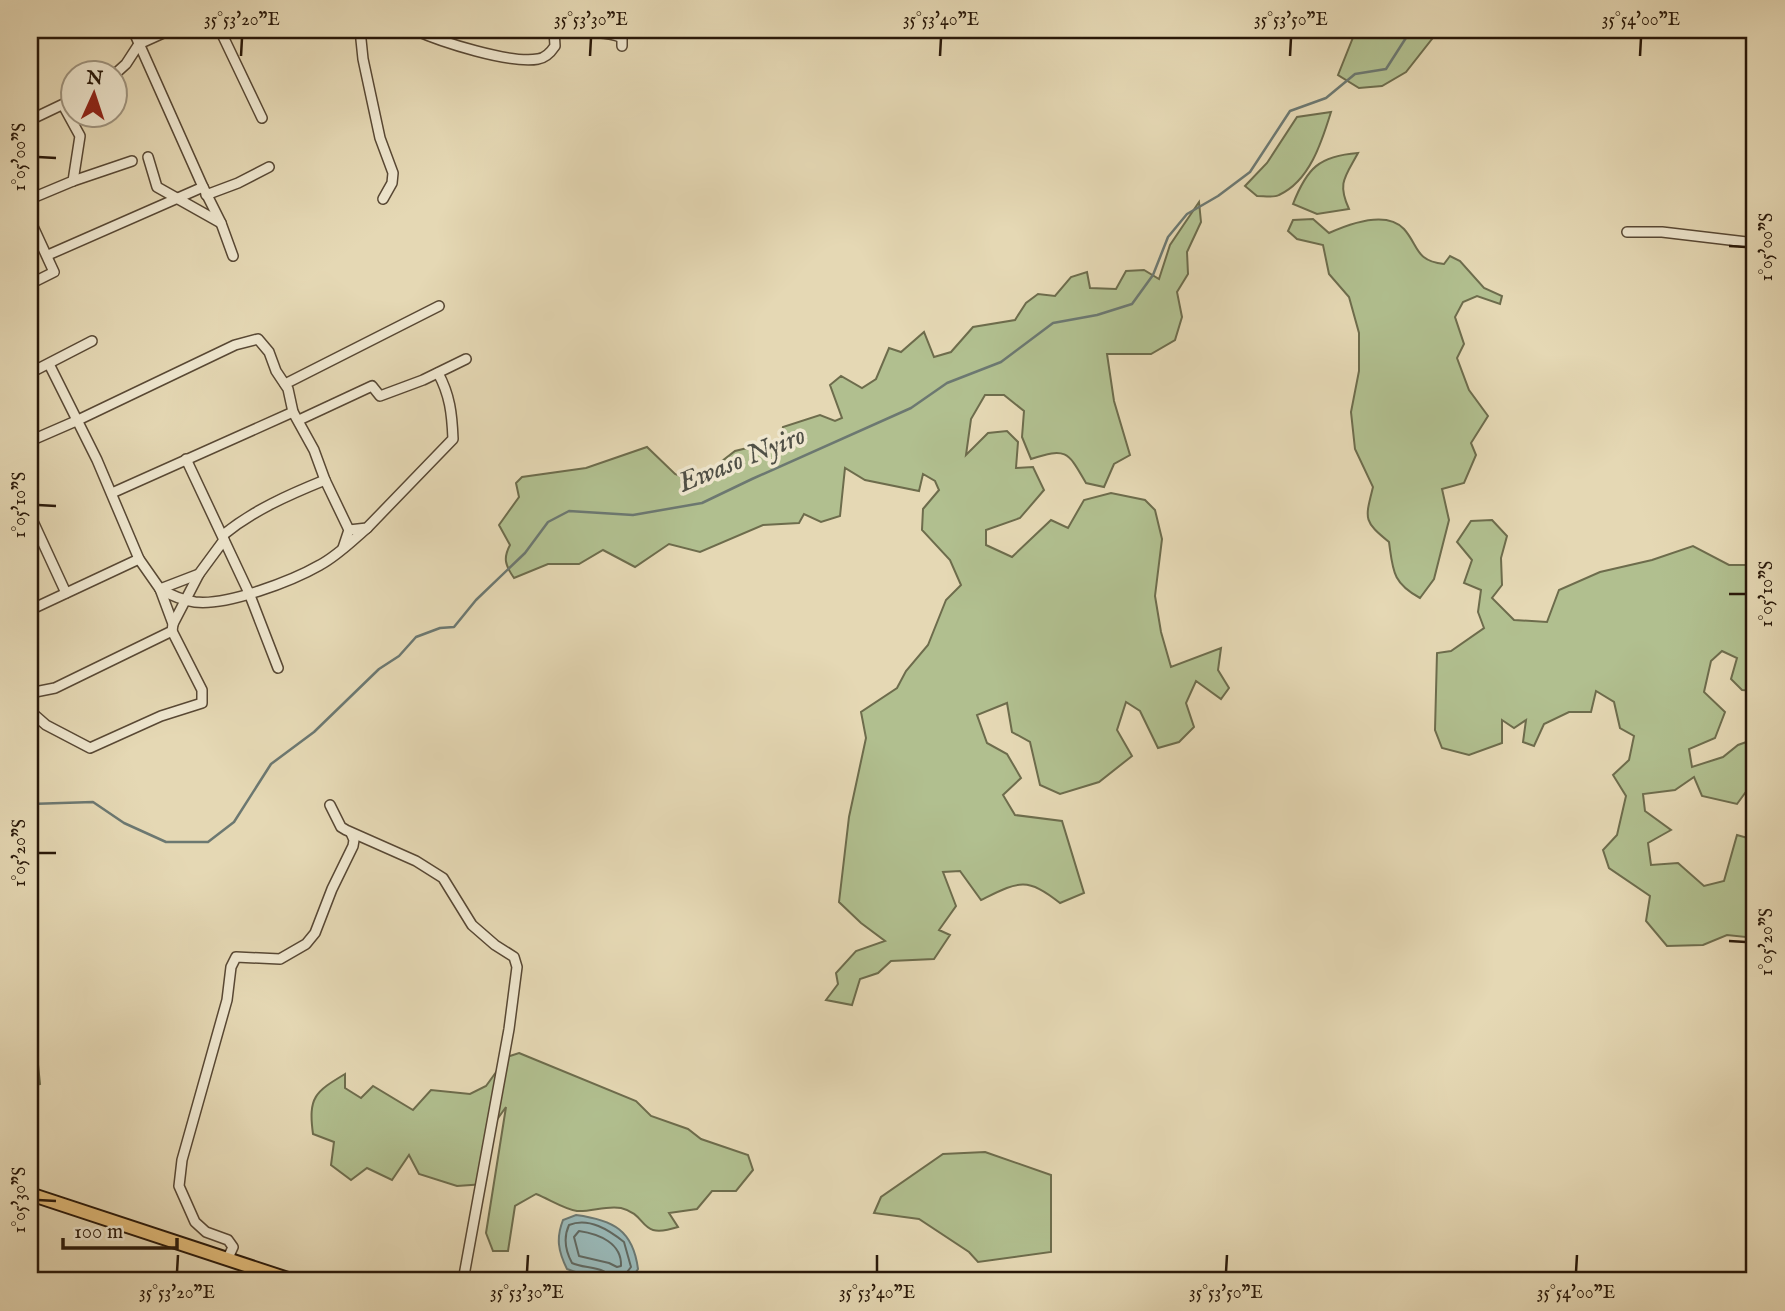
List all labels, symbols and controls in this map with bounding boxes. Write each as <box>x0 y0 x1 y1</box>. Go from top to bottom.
text: 35°53'20"E <box>204 9 280 32</box>
text: 35°53'30"E <box>554 9 628 32</box>
text: 35°53'40"E <box>903 9 979 32</box>
text: 35°53'50"E <box>1254 9 1328 32</box>
text: 35°54'00"E <box>1602 9 1680 32</box>
north arrow <box>60 60 130 130</box>
text: N <box>85 67 104 91</box>
text: 1°05'00"S <box>9 123 32 191</box>
text: 1°05'00"S <box>1756 213 1779 281</box>
water label: Ewaso Nyiro <box>672 419 811 502</box>
text: 1°05'10"S <box>9 472 32 538</box>
text: 1°05'10"S <box>1756 561 1779 627</box>
text: 1°05'20"S <box>9 819 32 887</box>
text: 1°05'20"S <box>1756 908 1779 976</box>
text: 1°05'30"S <box>9 1167 32 1233</box>
scale bar <box>63 1206 177 1250</box>
text: 100 m <box>74 1219 123 1246</box>
text: 35°53'20"E <box>139 1282 215 1305</box>
text: 35°53'30"E <box>490 1282 564 1305</box>
text: 35°53'40"E <box>839 1282 915 1305</box>
text: 35°53'50"E <box>1189 1282 1263 1305</box>
text: 35°54'00"E <box>1537 1282 1615 1305</box>

